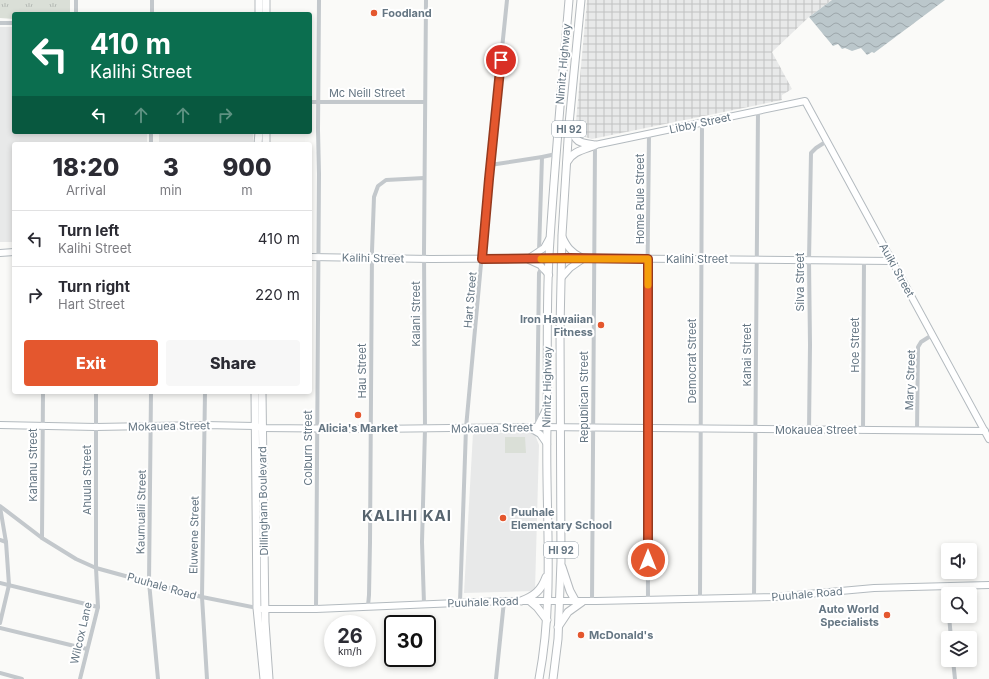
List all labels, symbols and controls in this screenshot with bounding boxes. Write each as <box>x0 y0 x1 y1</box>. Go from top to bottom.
place label: Foodland <box>382 6 432 20</box>
marker: Foodland <box>369 8 379 18</box>
street label: Nimitz Highway <box>552 23 574 105</box>
text: 410 m <box>90 27 171 61</box>
icon: left <box>24 28 76 80</box>
pin <box>484 43 518 77</box>
icon: arrive <box>490 49 512 71</box>
text: Kalihi Street <box>90 61 192 82</box>
street label: Mc Neill Street <box>329 86 405 100</box>
icon: left <box>88 104 110 126</box>
icon: ahead <box>130 104 152 126</box>
icon: ahead <box>172 104 194 126</box>
icon: right <box>214 104 236 126</box>
street label: Libby Street <box>668 110 732 136</box>
road number: HI 92 <box>552 121 586 137</box>
text: 18:20 <box>52 153 119 182</box>
text: 3 <box>163 153 179 182</box>
text: 900 <box>222 153 272 182</box>
street label: Home Rule Street <box>633 153 647 244</box>
text: Arrival <box>66 182 106 198</box>
text: min <box>160 182 182 198</box>
text: m <box>241 182 253 198</box>
text: Turn left <box>58 221 119 240</box>
icon: left <box>24 228 46 250</box>
text: 410 m <box>258 229 300 248</box>
text: Kalihi Street <box>58 240 132 256</box>
street label: Auiki Street <box>876 241 918 300</box>
street label: Kalihi Street <box>342 250 405 266</box>
street label: Kalihi Street <box>666 252 728 266</box>
street label: Silva Street <box>793 252 807 311</box>
street label: Hart Street <box>461 271 479 329</box>
text: Turn right <box>58 277 130 296</box>
street label: Kalani Street <box>409 281 423 347</box>
icon: right <box>24 284 46 306</box>
text: 220 m <box>255 285 300 304</box>
text: Hart Street <box>58 296 125 312</box>
place label: Iron Hawaiian Fitness <box>520 312 593 339</box>
street label: Hoe Street <box>848 317 862 373</box>
street label: Democrat Street <box>685 318 699 403</box>
marker: Iron Hawaiian Fitness <box>596 320 606 330</box>
street label: Kahai Street <box>740 323 754 387</box>
button: Exit <box>24 340 158 386</box>
button: Share <box>166 340 300 386</box>
street label: Hau Street <box>355 343 369 399</box>
street label: Nimitz Highway <box>539 346 555 428</box>
street label: Mary Street <box>902 349 918 411</box>
street label: Republican Street <box>577 351 591 443</box>
street label: Colburn Street <box>301 410 315 486</box>
marker: Alicia's Market <box>353 410 363 420</box>
street label: Mokauea Street <box>128 418 211 434</box>
street label: Mokauea Street <box>451 420 534 436</box>
place label: Alicia's Market <box>318 421 398 435</box>
street label: Mokauea Street <box>775 423 857 437</box>
street label: Kahanu Street <box>26 428 40 502</box>
street label: Ahuula Street <box>80 445 94 515</box>
street label: Dillingham Boulevard <box>255 446 271 556</box>
street label: Kaumualii Street <box>133 469 149 554</box>
street label: Eluwene Street <box>186 495 202 574</box>
place label: Puuhale Elementary School <box>511 505 612 532</box>
district label: KALIHI KAI <box>362 506 452 525</box>
marker: Puuhale Elementary School <box>498 513 508 523</box>
position arrow <box>627 539 669 581</box>
road number: HI 92 <box>544 542 578 558</box>
map controls <box>941 543 977 667</box>
button: sound <box>941 543 977 579</box>
street label: Puuhale Road <box>126 569 198 603</box>
street label: Puuhale Road <box>771 584 843 604</box>
button: search <box>941 587 977 623</box>
street label: Puuhale Road <box>447 594 519 610</box>
street label: Wilcox Lane <box>67 601 95 665</box>
place label: Auto World Specialists <box>818 602 879 629</box>
marker: Auto World Specialists <box>882 610 892 620</box>
speed limit sign: 30 <box>384 615 436 667</box>
text: 26 <box>337 624 363 648</box>
place label: McDonald's <box>589 628 653 642</box>
marker: McDonald's <box>576 630 586 640</box>
button: layers <box>941 631 977 667</box>
text: km/h <box>338 645 362 657</box>

